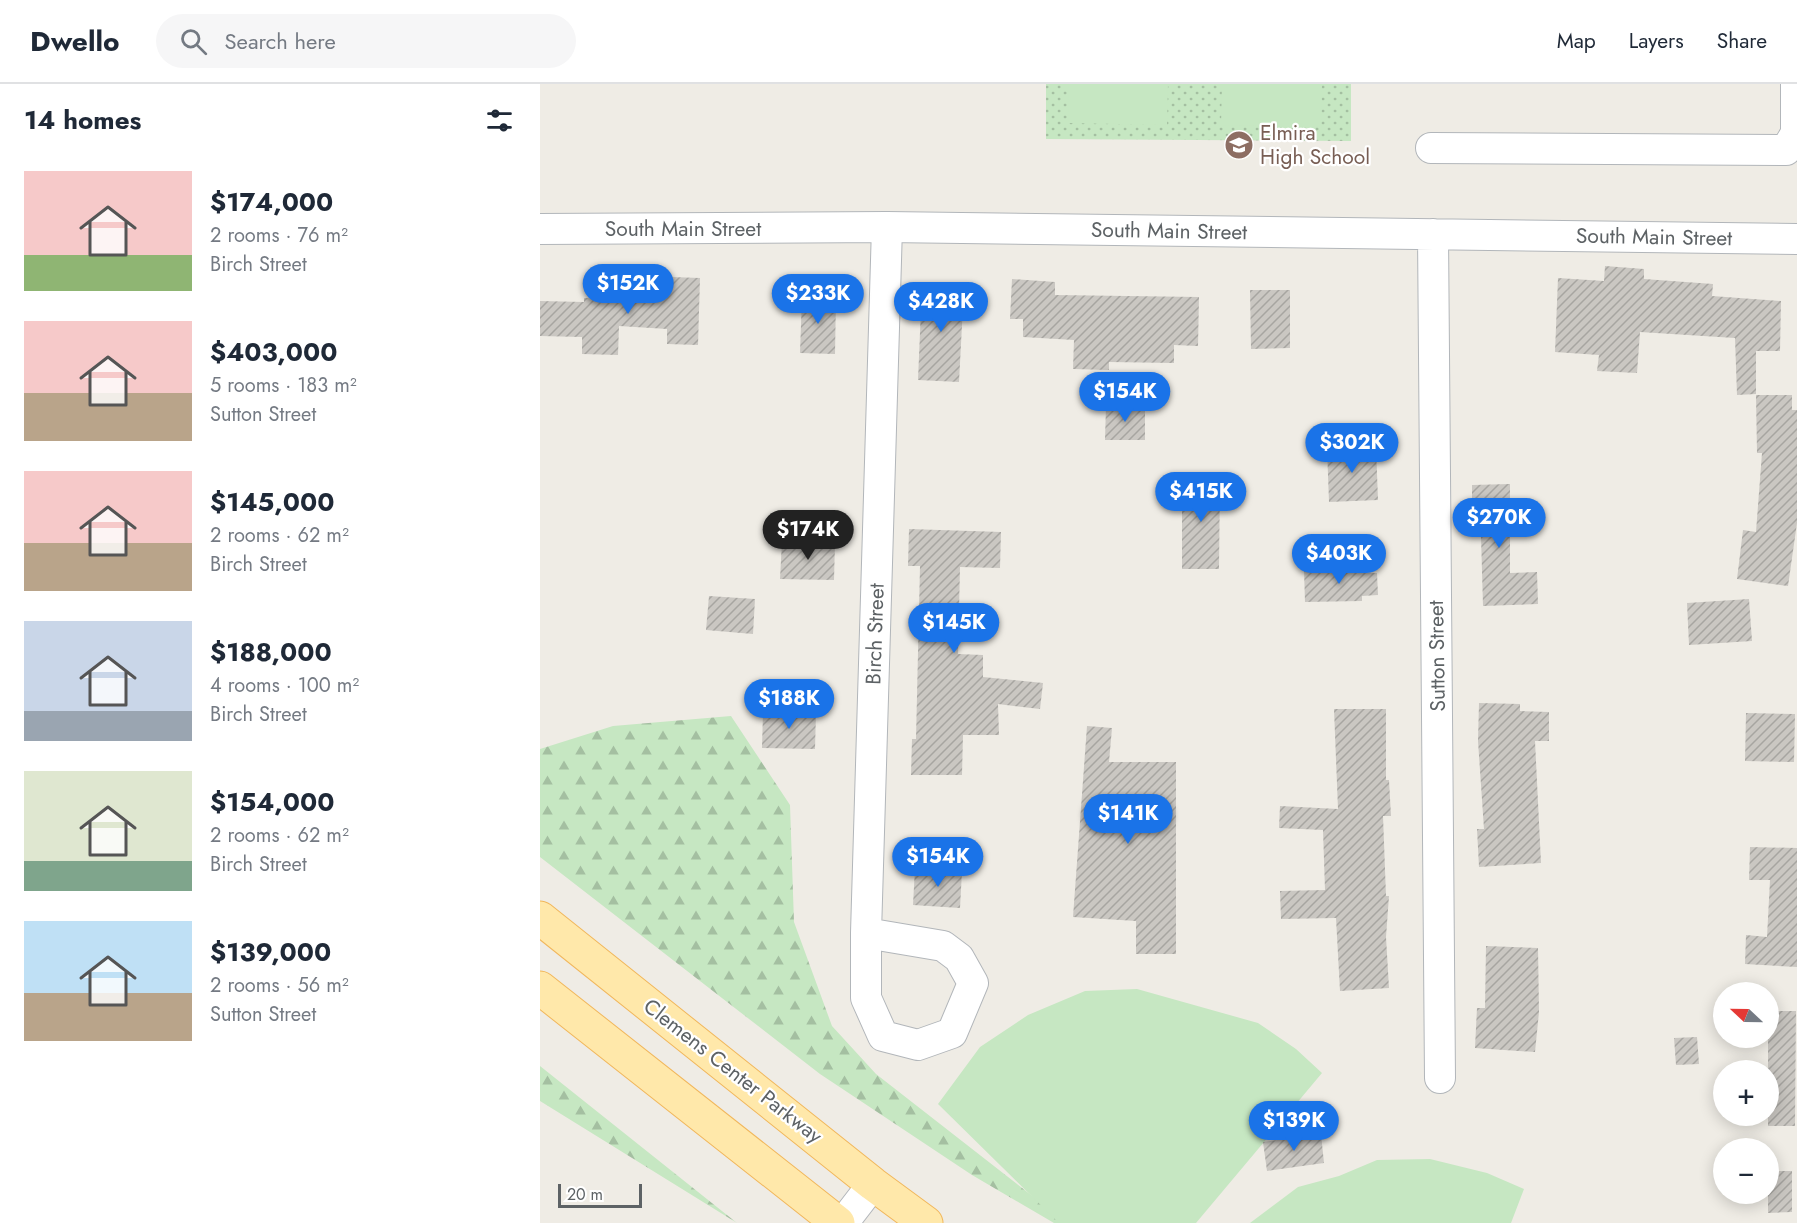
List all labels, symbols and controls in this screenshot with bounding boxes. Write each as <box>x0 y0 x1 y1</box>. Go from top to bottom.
search box <box>156 14 576 68</box>
text: Dwello <box>30 21 120 62</box>
icon: search <box>177 25 210 58</box>
text: Search here <box>225 25 336 57</box>
text: Map <box>1557 26 1596 56</box>
text: Layers <box>1629 26 1684 56</box>
text: Share <box>1717 26 1767 56</box>
text: 14 homes <box>24 101 141 139</box>
icon: filters <box>483 104 516 137</box>
place label: Elmira High School <box>1260 118 1370 172</box>
school or university icon: Elmira High School <box>1223 129 1255 161</box>
text: $174,000 <box>210 183 333 221</box>
icon: home <box>72 195 144 267</box>
street label: South Main Street <box>605 214 761 244</box>
street label: South Main Street <box>1091 215 1247 247</box>
text: 2 rooms · 76 m² <box>210 221 348 250</box>
street label: South Main Street <box>1576 221 1732 253</box>
text: Birch Street <box>210 250 307 279</box>
pin: $152K <box>586 264 670 315</box>
text: $152K <box>597 269 659 298</box>
pin: $233K <box>776 274 860 325</box>
text: $233K <box>786 279 850 308</box>
pin: $428K <box>899 282 983 333</box>
text: $428K <box>908 287 974 316</box>
text: $403,000 <box>210 333 337 371</box>
icon: home <box>72 345 144 417</box>
text: 5 rooms · 183 m² <box>210 371 357 400</box>
pin: $154K <box>1083 372 1167 423</box>
text: $154K <box>1093 377 1157 406</box>
text: Sutton Street <box>210 400 316 429</box>
pin: $302K <box>1310 423 1394 474</box>
text: $302K <box>1319 428 1385 457</box>
pin: $415K <box>1159 472 1243 523</box>
text: $415K <box>1169 477 1233 506</box>
text: $145,000 <box>210 483 334 521</box>
icon: home <box>72 495 144 567</box>
pin: $270K <box>1457 498 1541 549</box>
text: $270K <box>1467 503 1531 532</box>
pin: $174K <box>766 510 850 561</box>
text: $174K <box>777 515 839 544</box>
text: 2 rooms · 62 m² <box>210 521 349 550</box>
pin: $403K <box>1297 534 1381 585</box>
text: $403K <box>1306 539 1372 568</box>
text: Birch Street <box>210 550 307 579</box>
street label: Birch Street <box>858 583 892 685</box>
street label: Sutton Street <box>1421 600 1453 712</box>
pin: $145K <box>912 603 996 654</box>
text: $145K <box>922 608 986 637</box>
text: $188,000 <box>210 633 332 671</box>
icon: home <box>72 645 144 717</box>
text: 4 rooms · 100 m² <box>210 671 359 700</box>
pin: $188K <box>747 679 831 730</box>
text: $188K <box>758 684 820 713</box>
text: Birch Street <box>210 700 307 729</box>
text: $154,000 <box>210 783 334 821</box>
pin: $141K <box>1086 794 1170 845</box>
icon: home <box>72 795 144 867</box>
text: $141K <box>1098 799 1158 828</box>
text: 2 rooms · 62 m² <box>210 821 349 850</box>
pin: $154K <box>896 837 980 888</box>
text: $154K <box>906 842 970 871</box>
text: Birch Street <box>210 850 307 879</box>
text: $139,000 <box>210 933 331 971</box>
icon: home <box>72 945 144 1017</box>
text: 2 rooms · 56 m² <box>210 971 349 1000</box>
north arrow <box>1713 982 1779 1048</box>
map controls <box>1713 982 1779 1204</box>
street label: Clemens Center Parkway <box>637 992 829 1151</box>
text: Sutton Street <box>210 1000 316 1029</box>
button: + <box>1713 1060 1779 1126</box>
pin: $139K <box>1252 1101 1336 1152</box>
text: $139K <box>1263 1106 1325 1135</box>
button: − <box>1713 1138 1779 1204</box>
scale bar <box>558 1181 642 1208</box>
text: 20 m <box>567 1183 603 1206</box>

